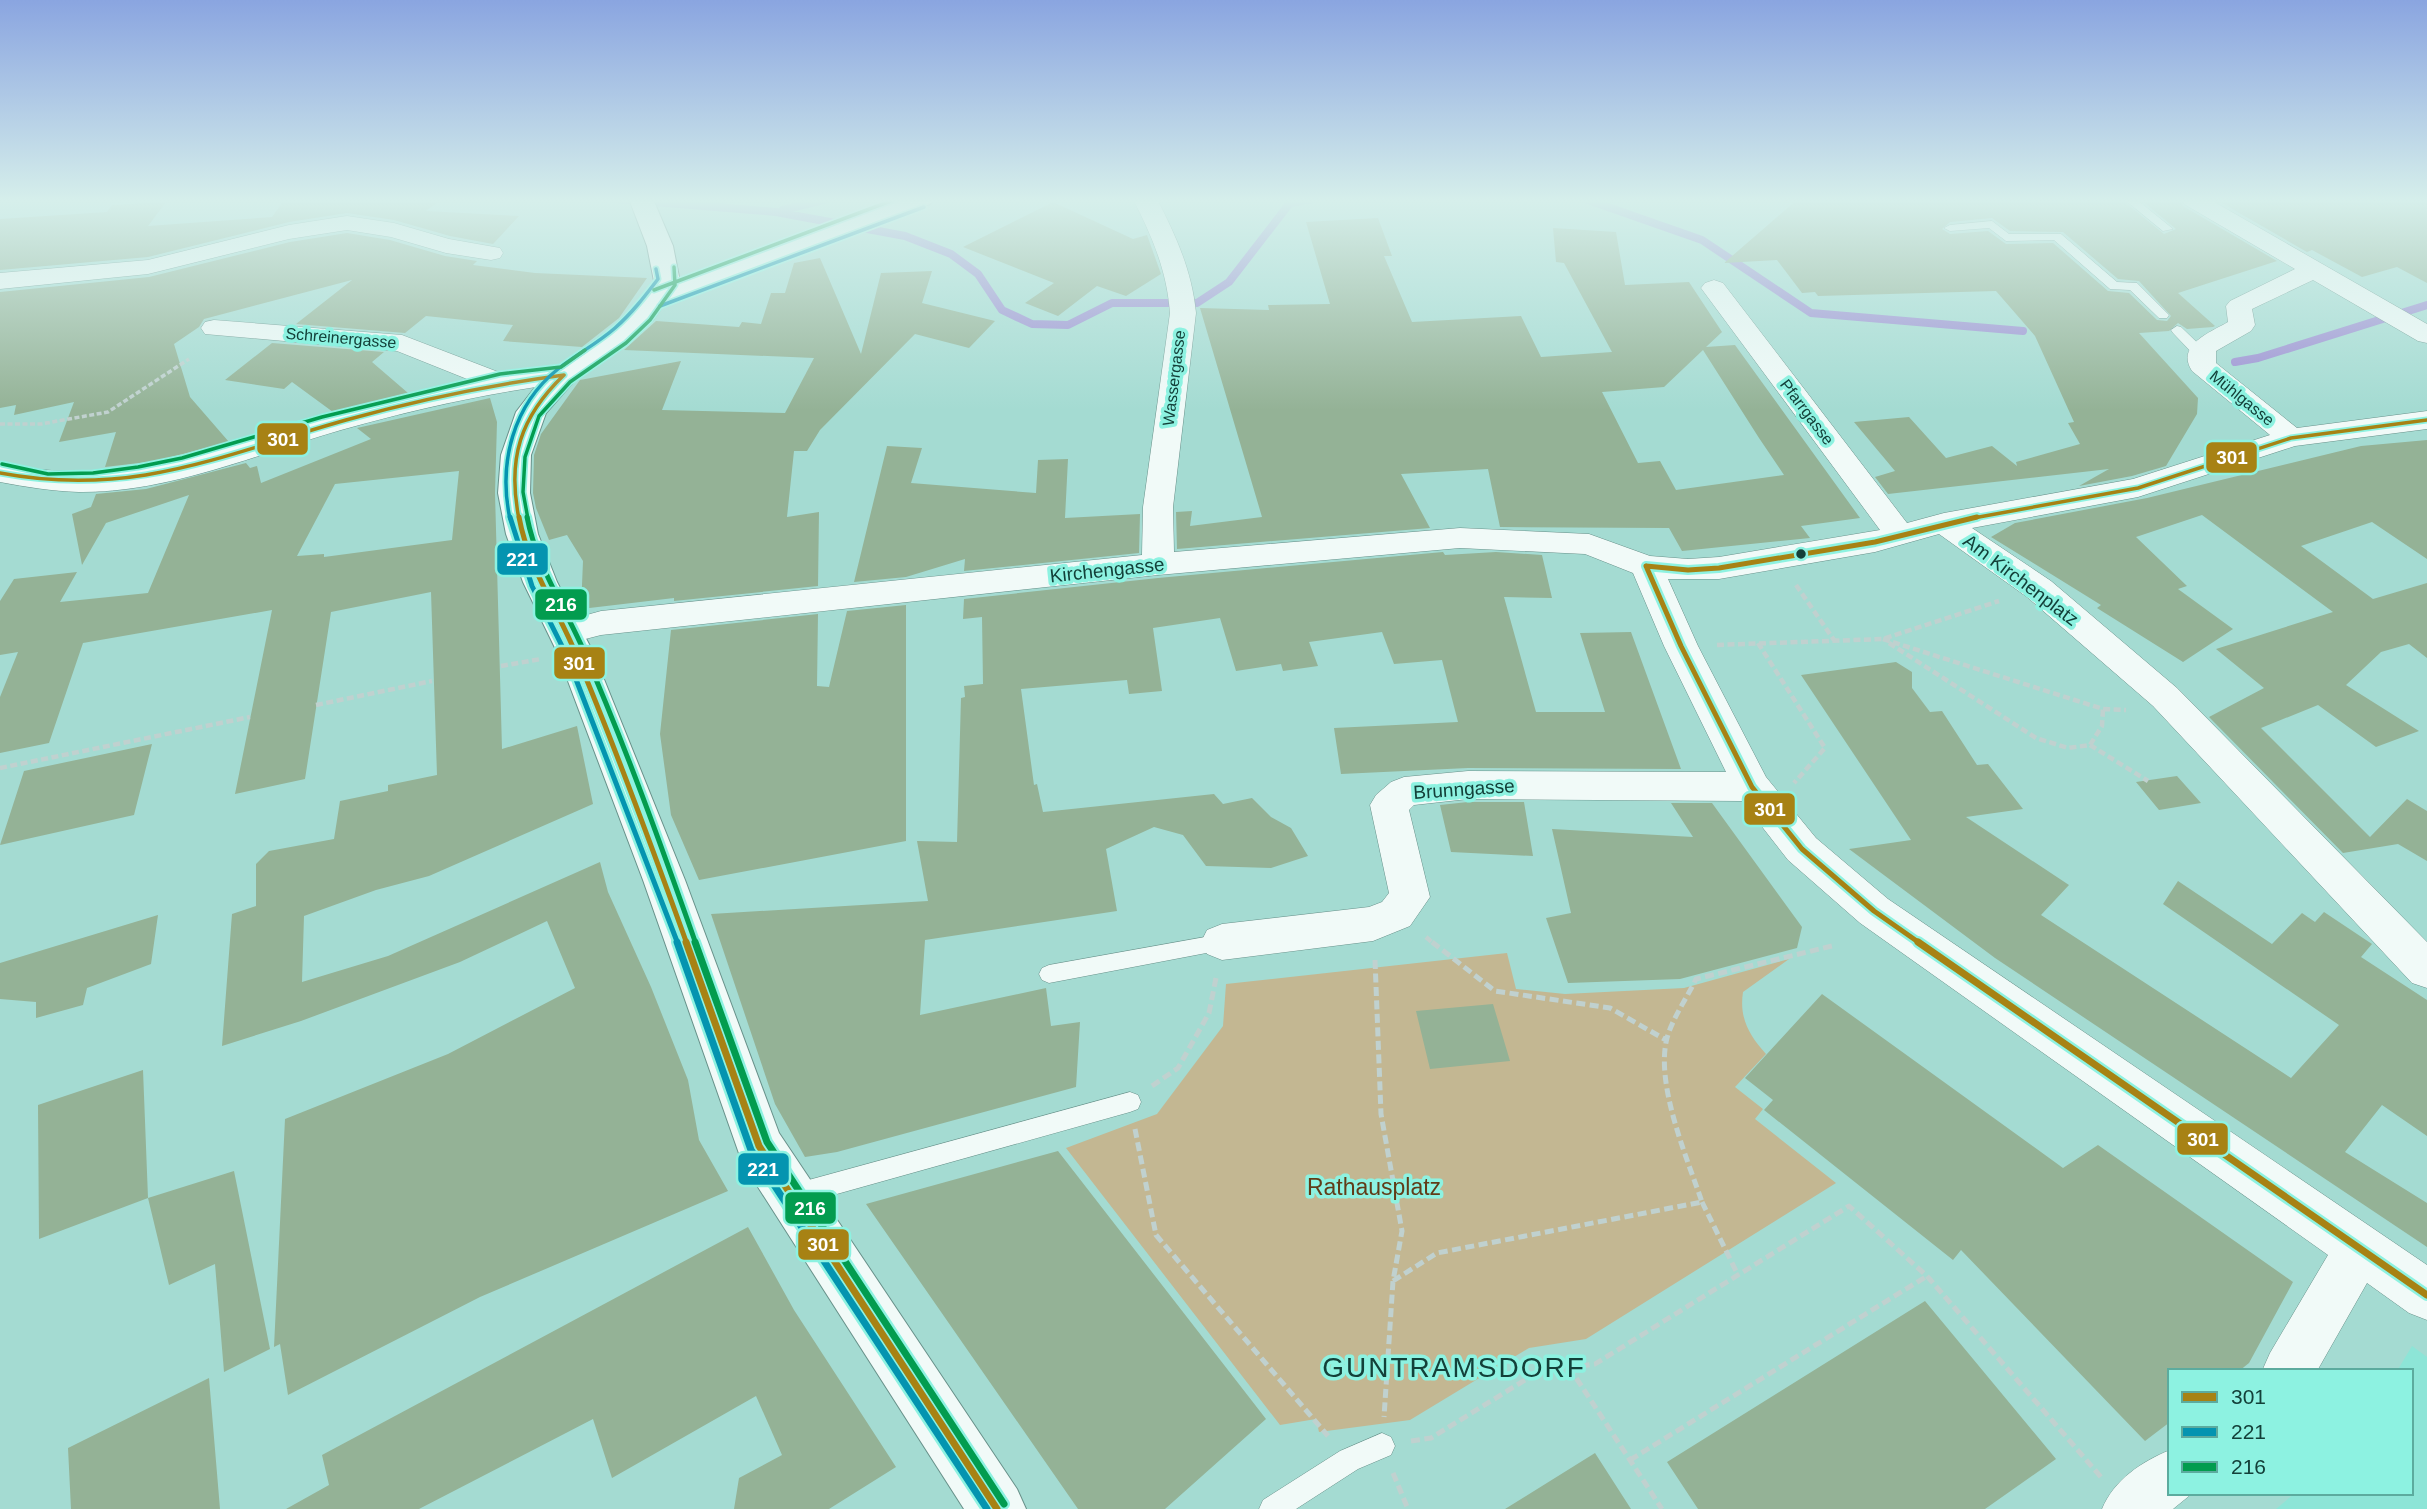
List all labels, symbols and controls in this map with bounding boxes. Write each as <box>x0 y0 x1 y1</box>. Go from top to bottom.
street label: Schreinergasse <box>285 325 397 351</box>
street label: Wassergasse <box>1160 329 1188 427</box>
street label: Mühlgasse <box>2207 367 2277 429</box>
street label: Pfarrgasse <box>1777 376 1837 448</box>
line badge: 301 <box>256 422 309 456</box>
text: 301 <box>267 429 299 450</box>
line badge: 301 <box>2205 441 2258 474</box>
text: 301 <box>2216 447 2248 468</box>
street label: Am Kirchenplatz <box>1959 530 2083 630</box>
line badge: 221 <box>496 542 549 576</box>
unlabelled marker <box>1794 547 1808 561</box>
text: 221 <box>506 549 538 570</box>
street label: Kirchengasse <box>1049 554 1165 586</box>
line badge: 216 <box>534 588 588 621</box>
text: 216 <box>545 594 577 615</box>
line badge: 301 <box>553 646 606 680</box>
text: 301 <box>563 653 595 674</box>
street label: Brunngasse <box>1413 775 1515 803</box>
line badge: 301 <box>1743 792 1796 826</box>
text: 301 <box>1754 799 1786 820</box>
line badge: 301 <box>2176 1122 2229 1156</box>
text: 301 <box>2187 1129 2219 1150</box>
line badge: 221 <box>737 1152 790 1186</box>
text: 221 <box>747 1159 779 1180</box>
park label: Rathausplatz <box>1307 1174 1441 1200</box>
line badge: 216 <box>784 1191 837 1225</box>
text: 216 <box>794 1198 826 1219</box>
line badge: 301 <box>797 1228 850 1261</box>
text: 301 <box>807 1234 839 1255</box>
district label: GUNTRAMSDORF <box>1322 1352 1586 1383</box>
legend <box>2168 1369 2413 1495</box>
text: 301 <box>2231 1385 2266 1408</box>
text: 221 <box>2231 1420 2266 1443</box>
text: 216 <box>2231 1455 2266 1478</box>

